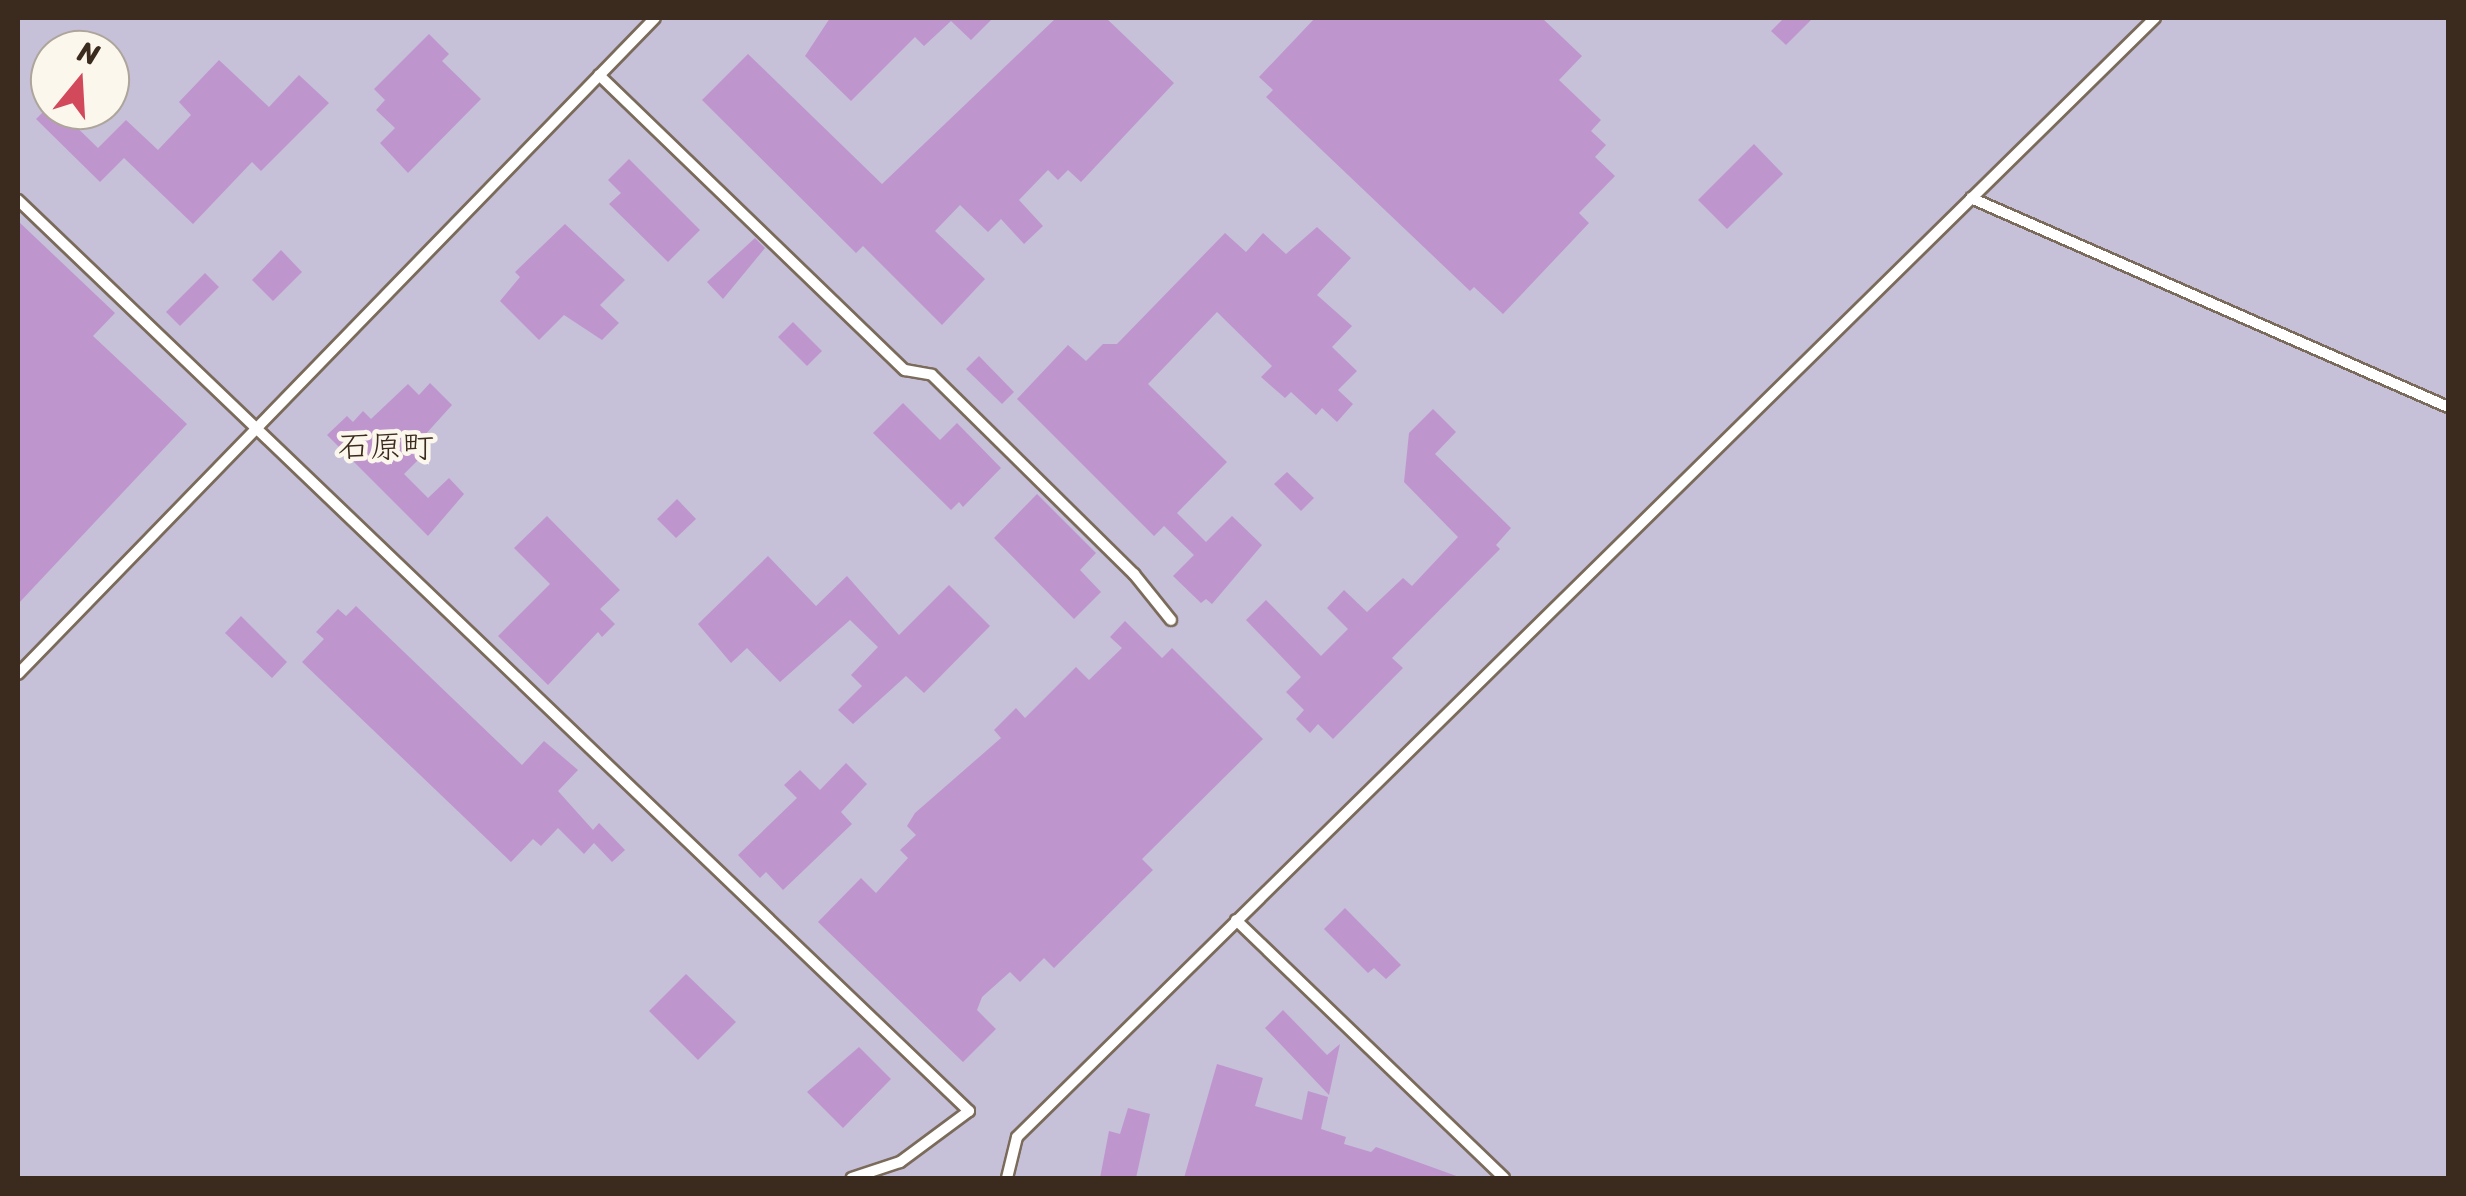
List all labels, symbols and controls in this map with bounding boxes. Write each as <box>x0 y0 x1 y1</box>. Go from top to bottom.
text: N <box>72 27 106 79</box>
north arrow <box>30 30 130 130</box>
district label: 石原町 <box>338 428 434 466</box>

